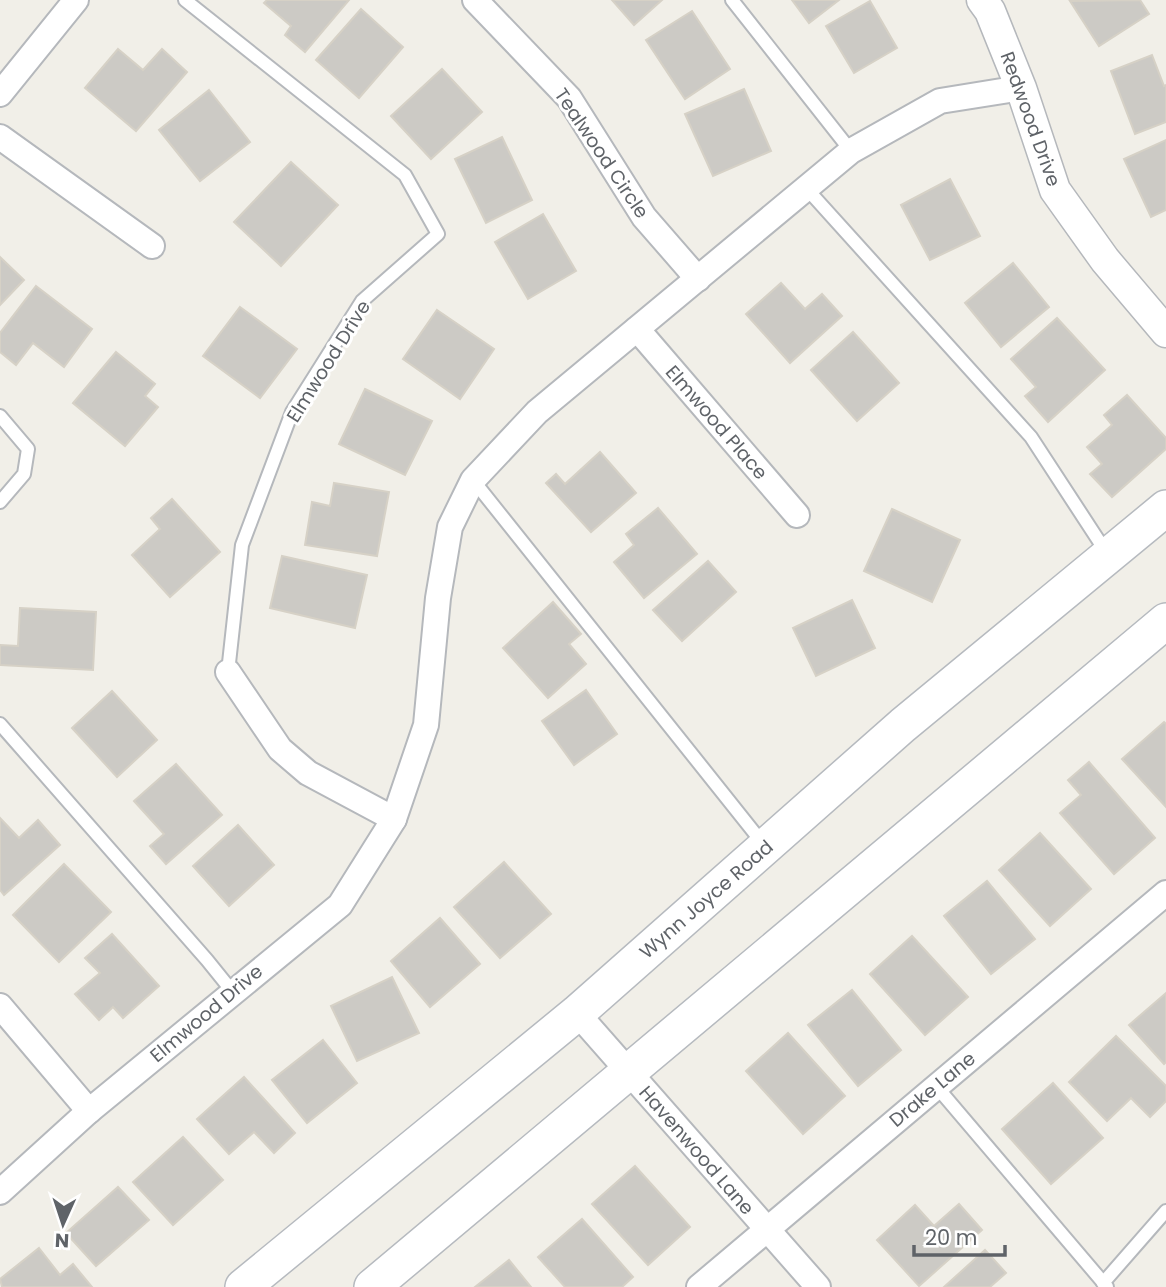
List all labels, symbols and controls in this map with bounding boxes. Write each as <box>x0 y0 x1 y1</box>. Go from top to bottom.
street label: Redwood Drive <box>994 48 1067 190</box>
street label: Tealwood Circle <box>548 83 655 224</box>
street label: Elmwood Drive <box>280 295 377 428</box>
street label: Elmwood Place <box>659 359 774 485</box>
street label: Wynn Joyce Road <box>634 834 779 965</box>
street label: Elmwood Drive <box>144 958 268 1069</box>
street label: Drake Lane <box>883 1045 981 1133</box>
street label: Havenwood Lane <box>633 1080 760 1221</box>
north arrow <box>28 1189 98 1259</box>
scale bar <box>914 1214 1005 1258</box>
text: 20 m <box>925 1223 978 1252</box>
text: N <box>54 1227 70 1254</box>

